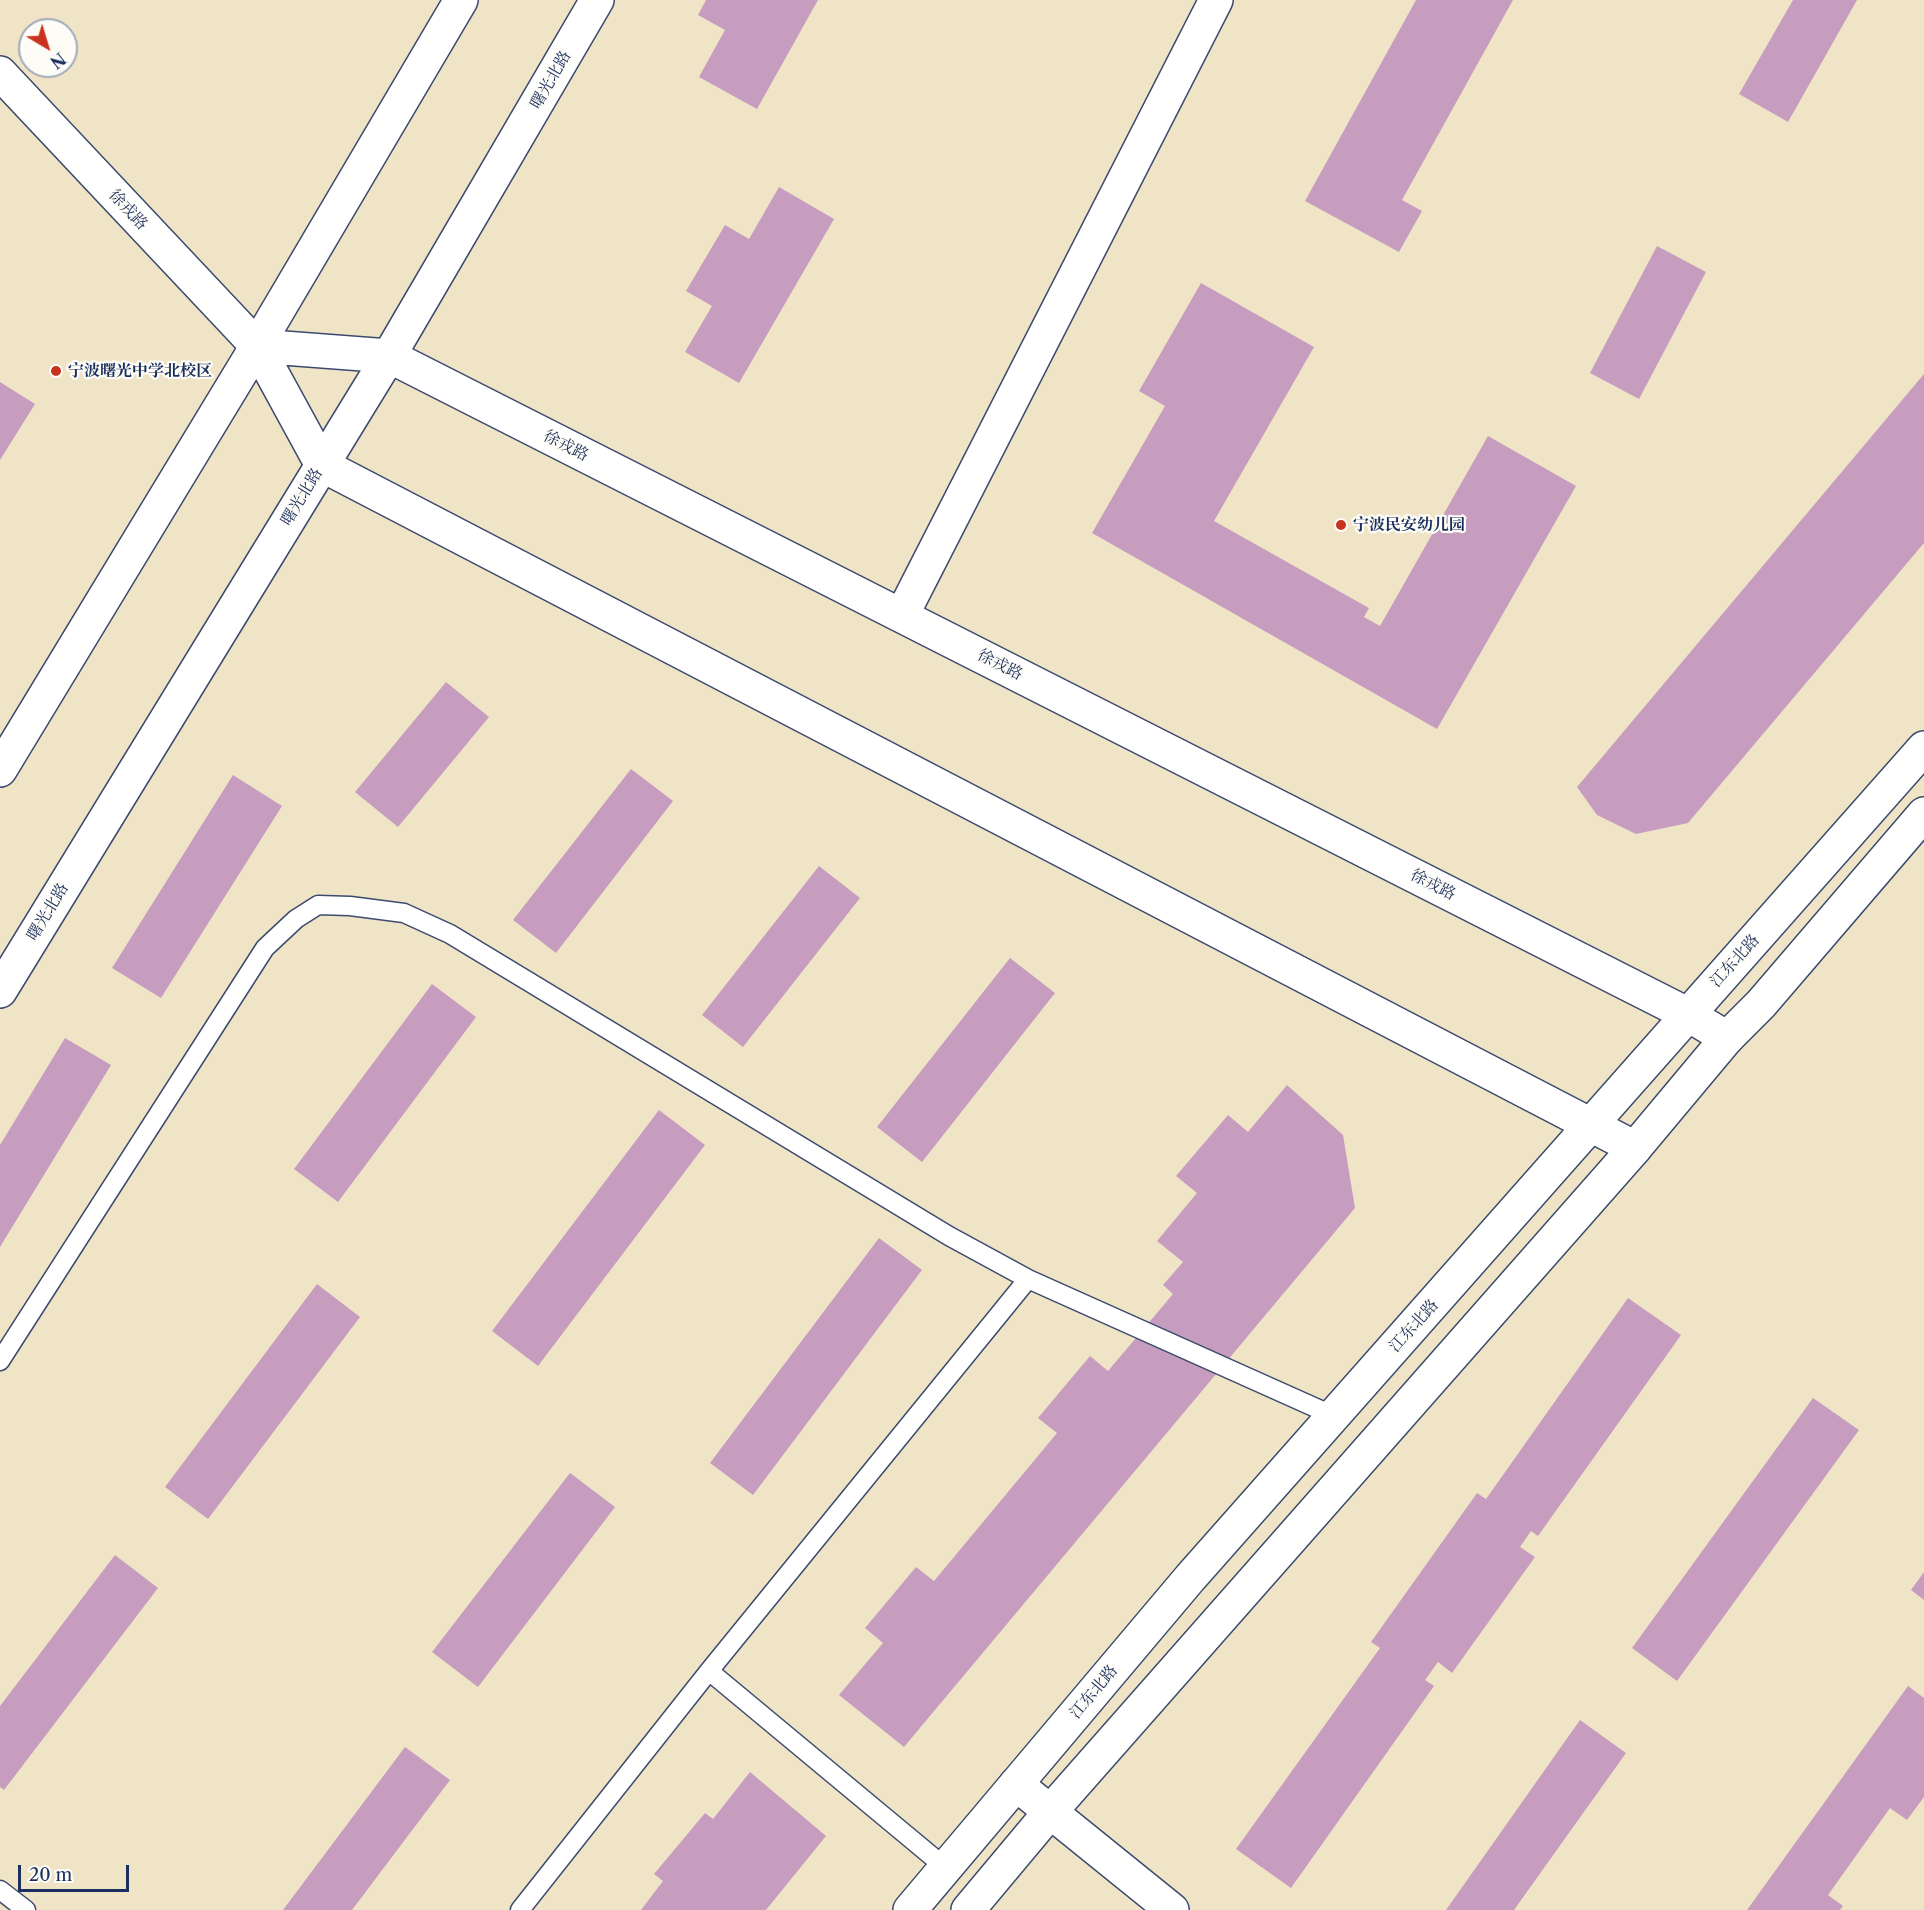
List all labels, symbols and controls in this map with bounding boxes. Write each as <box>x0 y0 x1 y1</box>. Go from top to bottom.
north arrow <box>18 18 78 78</box>
street label: 曙光北路 <box>527 47 575 113</box>
text: N <box>46 48 69 73</box>
street label: 徐戎路 <box>105 186 151 234</box>
place label: 宁波曙光中学北校区 <box>68 361 212 381</box>
marker: 宁波曙光中学北校区 <box>49 364 63 378</box>
street label: 徐戎路 <box>540 427 592 465</box>
street label: 曙光北路 <box>277 465 327 529</box>
place label: 宁波民安幼儿园 <box>1353 515 1465 535</box>
marker: 宁波民安幼儿园 <box>1334 518 1348 532</box>
street label: 徐戎路 <box>974 646 1026 684</box>
street label: 徐戎路 <box>1407 866 1459 904</box>
street label: 曙光北路 <box>23 880 73 944</box>
street label: 江东北路 <box>1706 931 1764 991</box>
street label: 江东北路 <box>1385 1296 1443 1356</box>
street label: 江东北路 <box>1066 1661 1122 1723</box>
scale bar <box>21 1853 132 1891</box>
text: 20 m <box>29 1864 72 1886</box>

